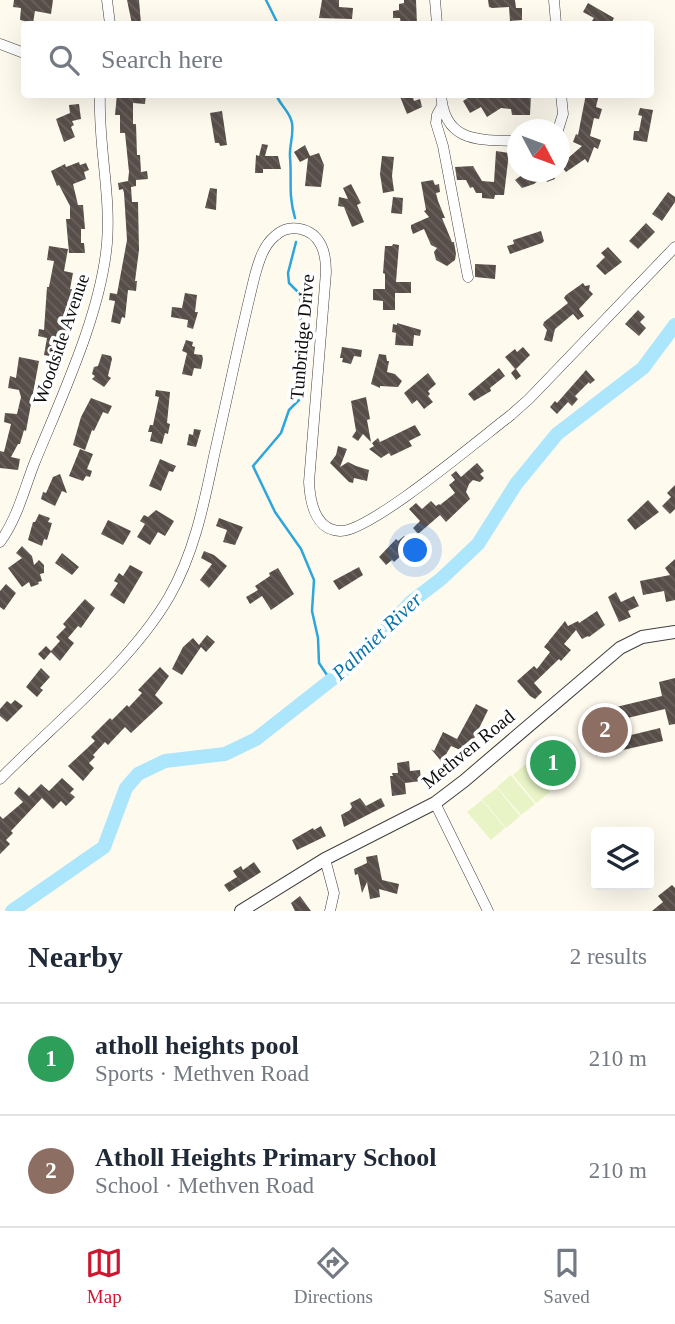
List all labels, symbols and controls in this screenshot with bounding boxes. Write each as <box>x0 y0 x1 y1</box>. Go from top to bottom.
search box <box>21 21 654 98</box>
icon: search <box>45 41 83 79</box>
text: Search here <box>101 45 223 74</box>
north arrow <box>507 119 570 182</box>
street label: Woodside Avenue <box>29 271 93 407</box>
street label: Tunbridge Drive <box>286 273 318 401</box>
your location <box>398 533 432 567</box>
water label: Palmiet River <box>326 586 428 686</box>
pin: 2 <box>582 704 628 756</box>
street label: Methven Road <box>418 705 519 793</box>
pin: 1 <box>530 737 576 789</box>
map controls <box>591 827 654 890</box>
button: layers <box>591 827 654 890</box>
text: Nearby <box>28 940 123 973</box>
text: 2 results <box>570 944 647 969</box>
text: atholl heights pool <box>95 1031 299 1060</box>
text: 1 <box>45 1046 57 1071</box>
text: 210 m <box>589 1046 647 1071</box>
text: Sports · Methven Road <box>95 1061 309 1086</box>
text: Atholl Heights Primary School <box>95 1143 437 1172</box>
text: 2 <box>45 1158 57 1183</box>
text: 210 m <box>589 1158 647 1183</box>
text: School · Methven Road <box>95 1173 314 1198</box>
tab: Map <box>85 1244 123 1308</box>
tab: Directions <box>294 1244 373 1308</box>
tab: Saved <box>543 1244 590 1308</box>

